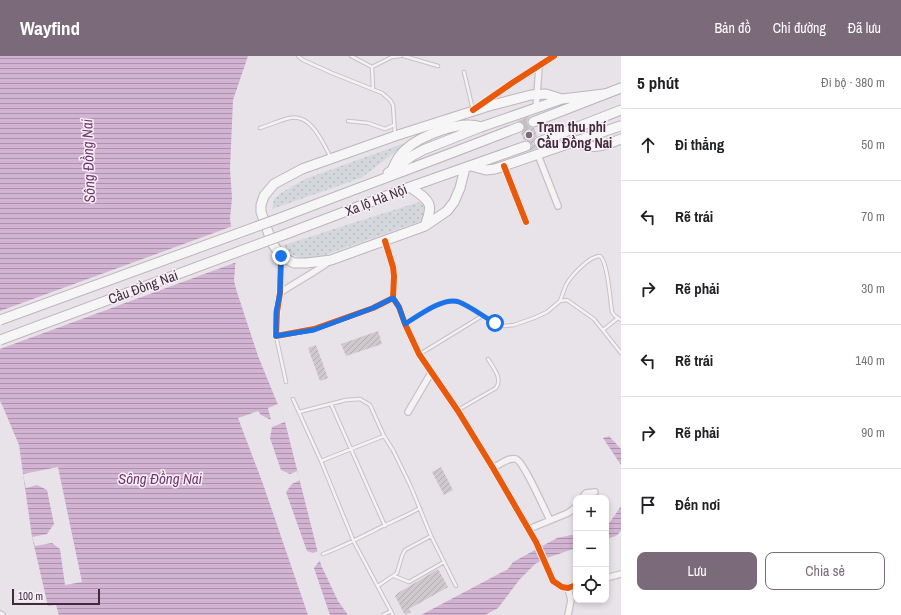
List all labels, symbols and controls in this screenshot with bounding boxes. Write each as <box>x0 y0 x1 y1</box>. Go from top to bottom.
text: Wayfind <box>20 15 80 41</box>
text: Bản đồ <box>714 19 751 37</box>
text: Chỉ đường <box>773 19 826 37</box>
text: Đã lưu <box>848 19 881 37</box>
text: 5 phút <box>637 71 679 94</box>
text: Đi bộ · 380 m <box>821 74 885 91</box>
water label: Sông Đồng Nai <box>76 118 100 203</box>
place label: Trạm thu phí Cầu Đồng Nai <box>537 118 612 152</box>
marker: Trạm thu phí Cầu Đồng Nai <box>524 130 534 140</box>
icon: ahead <box>637 134 659 156</box>
text: Đi thẳng <box>675 134 724 155</box>
text: 50 m <box>861 136 885 153</box>
street label: Xa lộ Hà Nội <box>342 180 410 220</box>
icon: left <box>637 206 659 228</box>
text: Rẽ trái <box>675 206 713 227</box>
text: 70 m <box>861 208 885 225</box>
route end <box>272 247 290 265</box>
street label: Cầu Đồng Nai <box>106 266 180 308</box>
icon: right <box>637 278 659 300</box>
text: Rẽ phải <box>675 278 719 299</box>
text: 30 m <box>861 280 885 297</box>
route start <box>486 314 504 332</box>
icon: left <box>637 350 659 372</box>
text: Rẽ trái <box>675 350 713 371</box>
text: 140 m <box>855 352 885 369</box>
icon: right <box>637 422 659 444</box>
text: Rẽ phải <box>675 422 719 443</box>
text: 90 m <box>861 424 885 441</box>
water label: Sông Đồng Nai <box>118 468 203 489</box>
icon: arrive <box>637 494 659 516</box>
text: Đến nơi <box>675 494 720 515</box>
map controls <box>573 495 609 603</box>
button: + <box>573 495 609 531</box>
button: − <box>573 531 609 567</box>
button: Lưu <box>637 552 757 590</box>
button: Chia sẻ <box>765 552 885 590</box>
button: locate <box>573 567 609 603</box>
scale bar <box>12 587 100 606</box>
text: 100 m <box>18 589 43 603</box>

